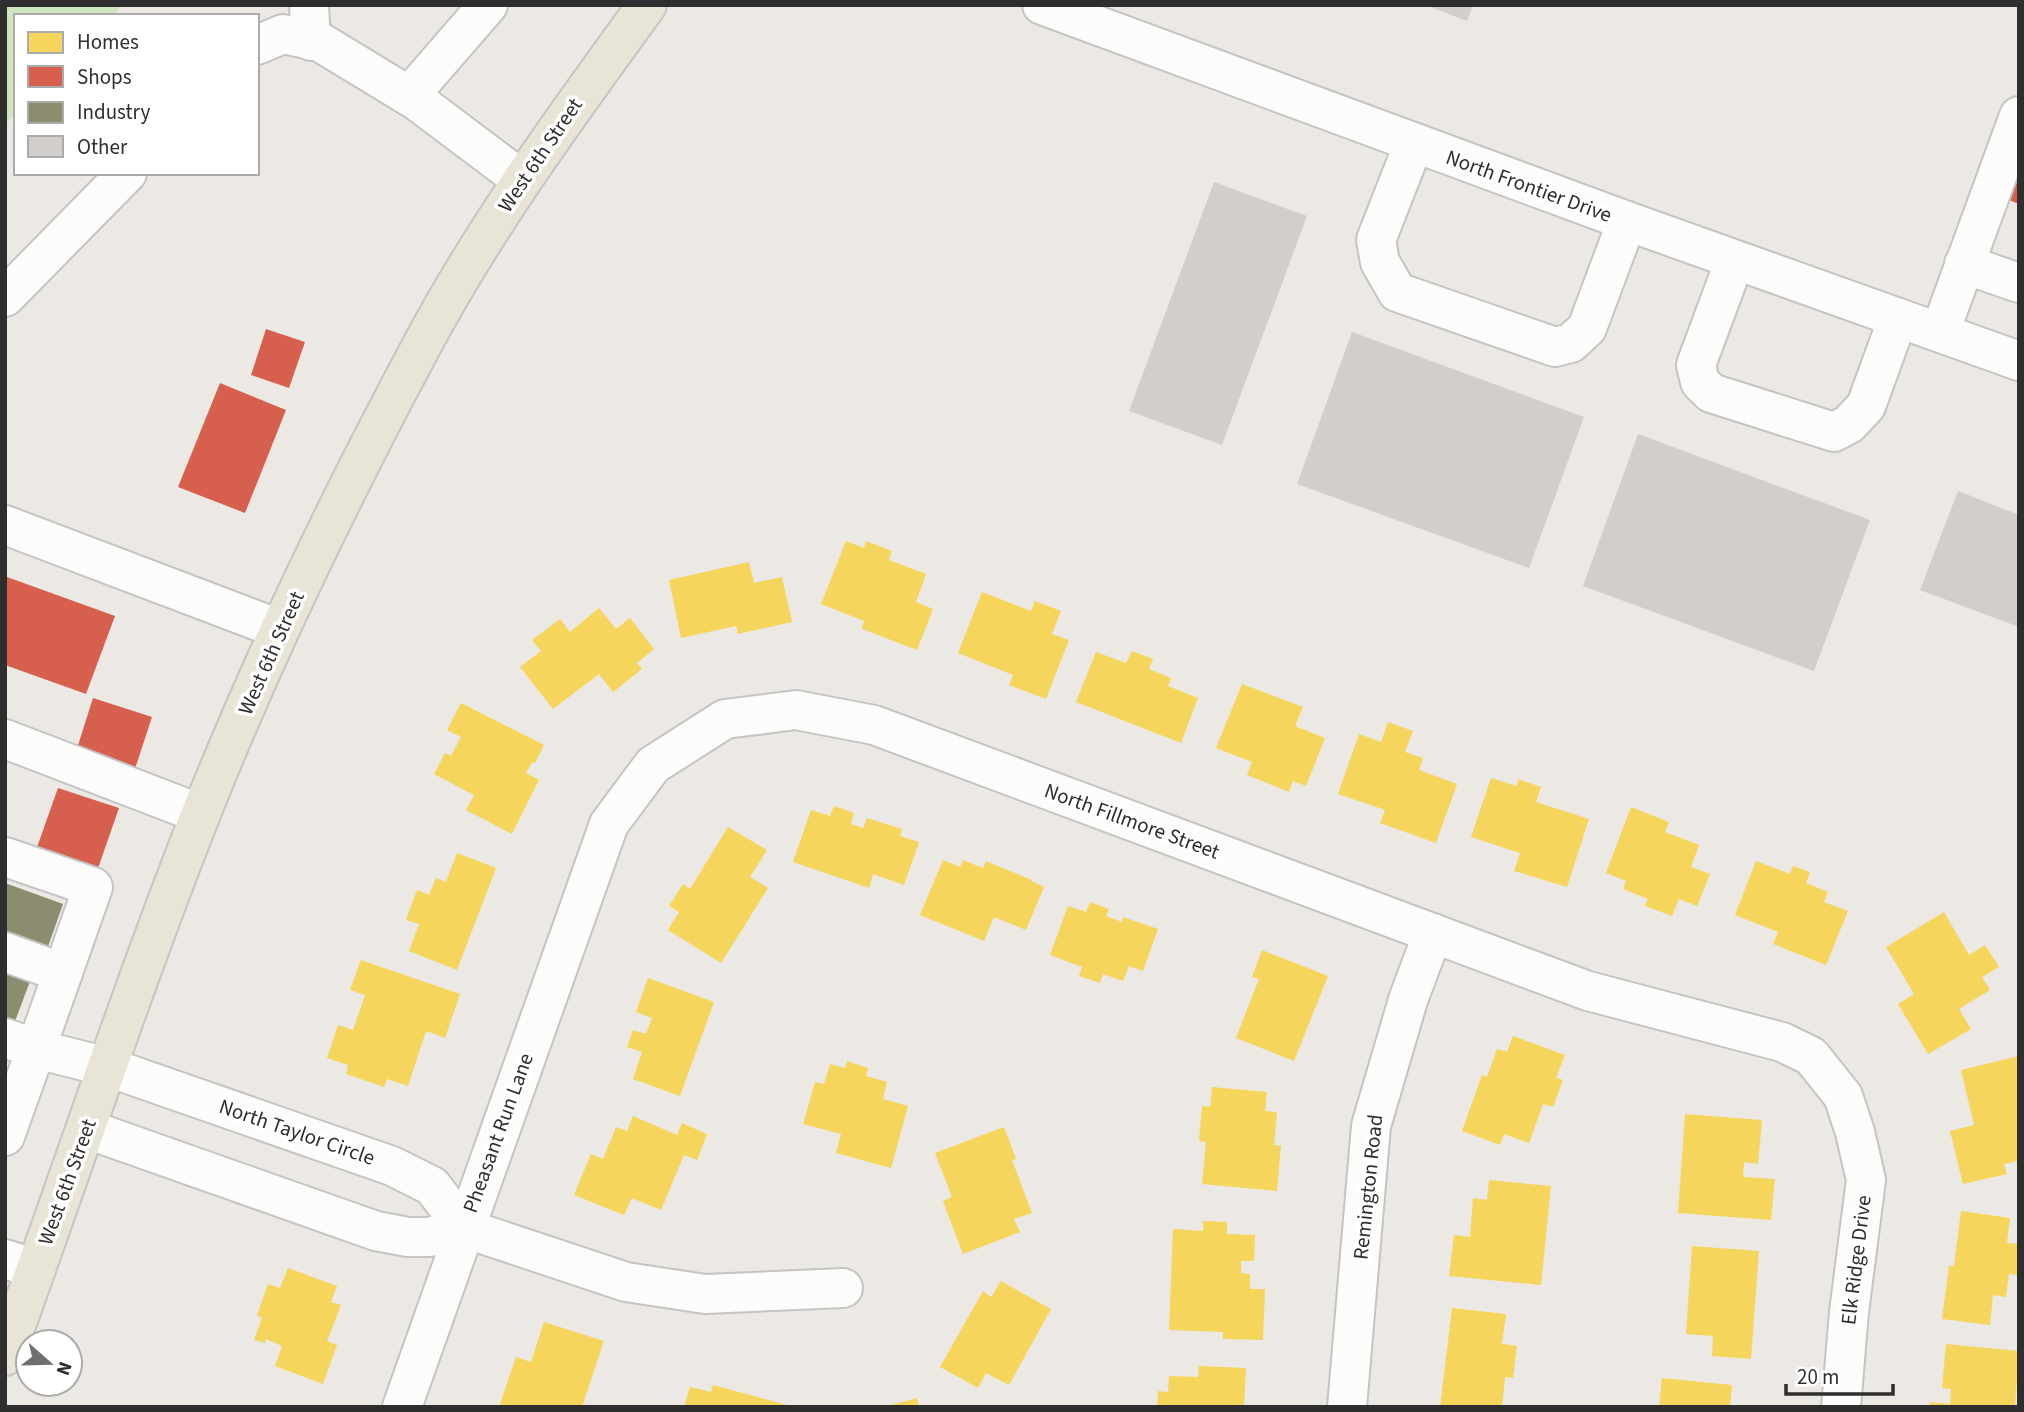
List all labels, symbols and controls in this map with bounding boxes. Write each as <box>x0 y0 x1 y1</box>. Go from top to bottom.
legend <box>14 14 259 175</box>
text: Homes <box>77 27 139 57</box>
text: Shops <box>77 62 132 92</box>
street label: West 6th Street <box>491 92 589 218</box>
text: Industry <box>77 97 150 127</box>
text: Other <box>77 132 128 162</box>
street label: North Frontier Drive <box>1442 142 1616 230</box>
street label: West 6th Street <box>230 586 312 720</box>
street label: North Fillmore Street <box>1040 775 1224 867</box>
street label: Pheasant Run Lane <box>455 1049 541 1217</box>
street label: North Taylor Circle <box>215 1091 379 1173</box>
street label: Remington Road <box>1345 1113 1391 1261</box>
street label: West 6th Street <box>30 1115 104 1249</box>
street label: Elk Ridge Drive <box>1833 1194 1879 1326</box>
north arrow <box>14 1328 84 1398</box>
scale bar <box>1786 1352 1893 1396</box>
text: N <box>49 1358 78 1379</box>
text: 20 m <box>1797 1362 1839 1392</box>

